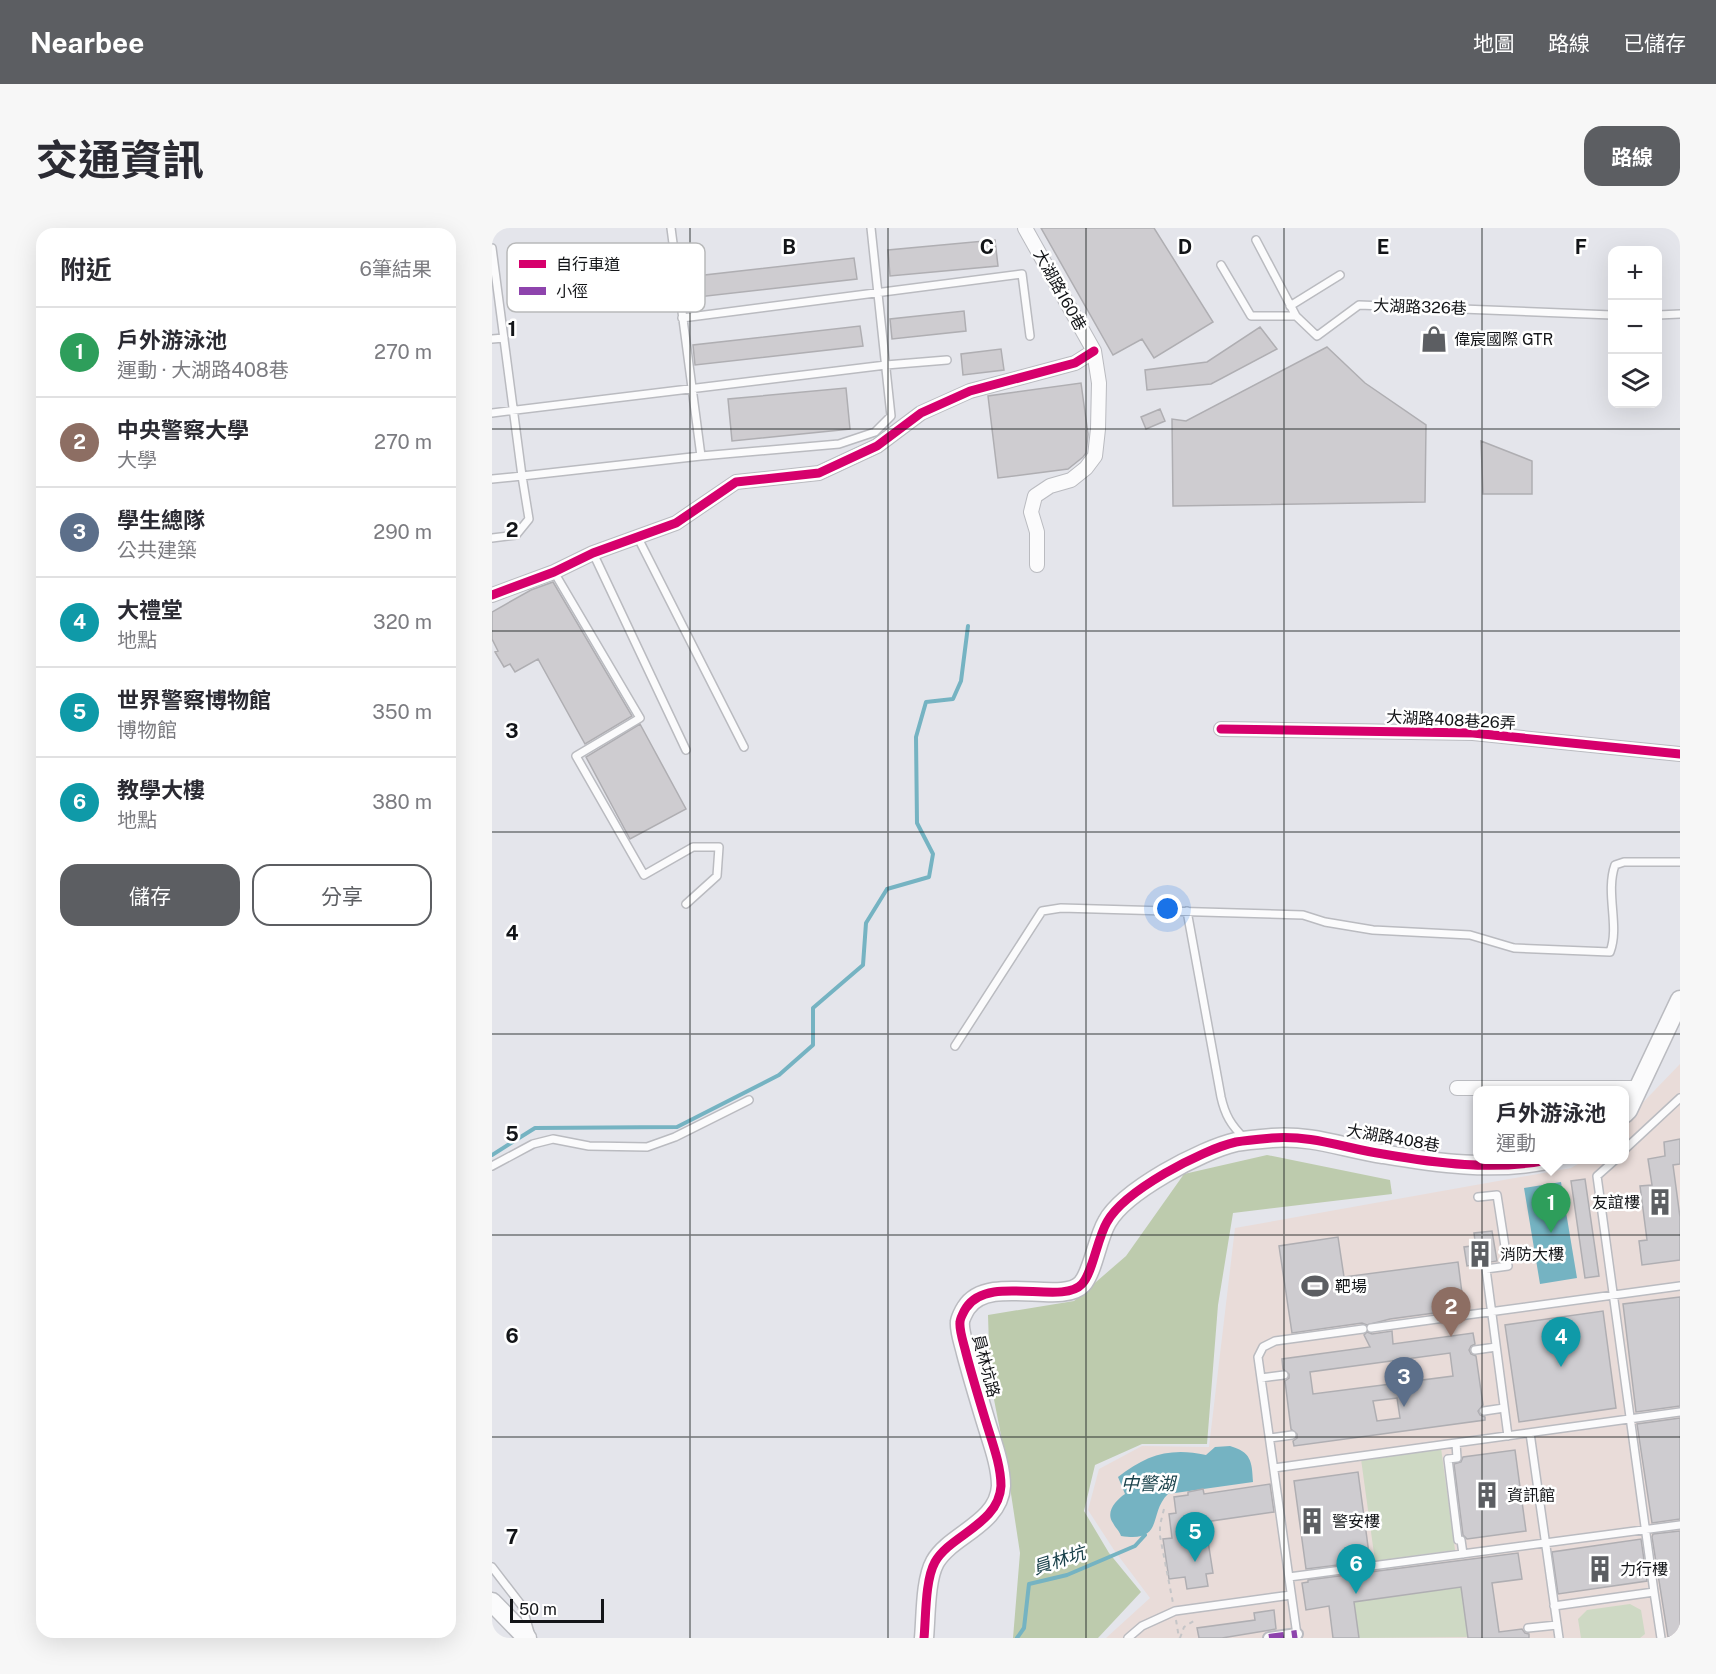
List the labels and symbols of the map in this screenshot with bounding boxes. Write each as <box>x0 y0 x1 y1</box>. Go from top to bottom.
text: B <box>782 235 796 259</box>
text: C <box>980 235 994 259</box>
text: D <box>1178 235 1192 259</box>
text: E <box>1377 235 1389 259</box>
text: F <box>1575 235 1587 259</box>
legend <box>507 243 705 312</box>
street label: 大湖路160巷 <box>1030 246 1090 334</box>
text: 自行車道 <box>556 255 620 274</box>
text: 小徑 <box>556 282 588 301</box>
street label: 大湖路326巷 <box>1373 296 1467 318</box>
text: 1 <box>508 317 516 341</box>
shop icon: 偉宸國際 GTR <box>1419 324 1449 354</box>
place label: 偉宸國際 GTR <box>1454 330 1553 349</box>
text: 2 <box>506 518 518 542</box>
street label: 大湖路408巷26弄 <box>1386 707 1516 733</box>
text: 3 <box>505 719 519 743</box>
your location <box>1153 894 1182 923</box>
text: 4 <box>505 921 519 945</box>
street label: 大湖路408巷 <box>1345 1120 1441 1156</box>
text: 5 <box>505 1122 519 1146</box>
pin: 1 <box>1532 1184 1570 1233</box>
building icon: 友誼樓 <box>1645 1187 1675 1217</box>
place label: 友誼樓 <box>1592 1193 1640 1212</box>
building icon: 消防大樓 <box>1465 1239 1495 1269</box>
place label: 消防大樓 <box>1500 1245 1564 1264</box>
sports icon: 靶場 <box>1300 1271 1330 1301</box>
place label: 靶場 <box>1335 1277 1367 1296</box>
pin: 2 <box>1432 1288 1470 1337</box>
pin: 4 <box>1542 1318 1580 1367</box>
text: 6 <box>505 1324 519 1348</box>
street label: 員林坑路 <box>969 1333 1003 1399</box>
pin: 3 <box>1384 1358 1424 1407</box>
water label: 中警湖 <box>1121 1473 1178 1494</box>
building icon: 資訊館 <box>1472 1480 1502 1510</box>
place label: 資訊館 <box>1507 1486 1555 1505</box>
building icon: 警安樓 <box>1297 1506 1327 1536</box>
pin: 5 <box>1176 1512 1214 1562</box>
place label: 警安樓 <box>1332 1512 1380 1531</box>
text: 7 <box>506 1525 518 1549</box>
water label: 員林坑 <box>1030 1541 1091 1578</box>
pin: 6 <box>1336 1544 1376 1594</box>
building icon: 力行樓 <box>1585 1554 1615 1584</box>
place label: 力行樓 <box>1620 1560 1668 1579</box>
scale bar <box>510 1596 604 1624</box>

